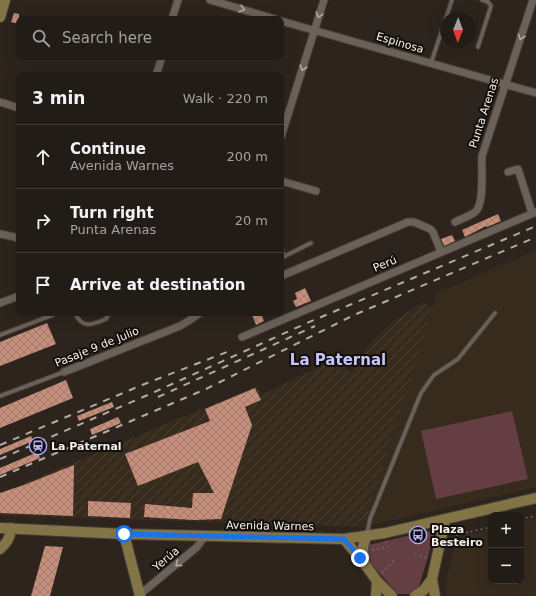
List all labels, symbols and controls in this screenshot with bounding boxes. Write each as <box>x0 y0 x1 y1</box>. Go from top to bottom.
one-way arrow <box>239 5 246 13</box>
one-way arrow <box>315 12 324 19</box>
north arrow <box>440 12 476 48</box>
search box <box>16 16 284 60</box>
icon: search <box>30 27 52 49</box>
text: Search here <box>62 29 152 47</box>
street label: Espinosa <box>375 30 425 56</box>
one-way arrow <box>517 33 526 40</box>
one-way arrow <box>299 64 308 71</box>
street label: Punta Arenas <box>467 76 502 150</box>
text: 3 min <box>32 88 85 108</box>
text: Walk · 220 m <box>183 91 268 106</box>
text: Continue <box>70 140 146 158</box>
icon: ahead <box>32 146 54 168</box>
text: 200 m <box>226 149 268 164</box>
text: Avenida Warnes <box>70 158 174 173</box>
text: Turn right <box>70 204 154 222</box>
icon: right <box>32 210 54 232</box>
text: 20 m <box>235 213 268 228</box>
text: Punta Arenas <box>70 222 156 237</box>
street label: Perú <box>371 253 399 275</box>
icon: arrive <box>32 274 54 296</box>
text: Arrive at destination <box>70 276 245 294</box>
street label: Pasaje 9 de Julio <box>53 324 141 370</box>
district label: La Paternal <box>290 351 386 369</box>
station icon: La Paternal <box>28 436 48 456</box>
place label: La Paternal <box>51 440 122 453</box>
map controls <box>488 512 524 584</box>
button: + <box>488 512 524 548</box>
street label: Avenida Warnes <box>226 519 314 533</box>
place label: Plaza Besteiro <box>431 523 483 549</box>
route start <box>115 525 133 543</box>
bus stop icon: Plaza Besteiro <box>408 525 428 545</box>
street label: Yerúa <box>149 544 182 574</box>
button: − <box>488 548 524 584</box>
route end <box>351 549 369 567</box>
one-way arrow <box>175 559 182 566</box>

